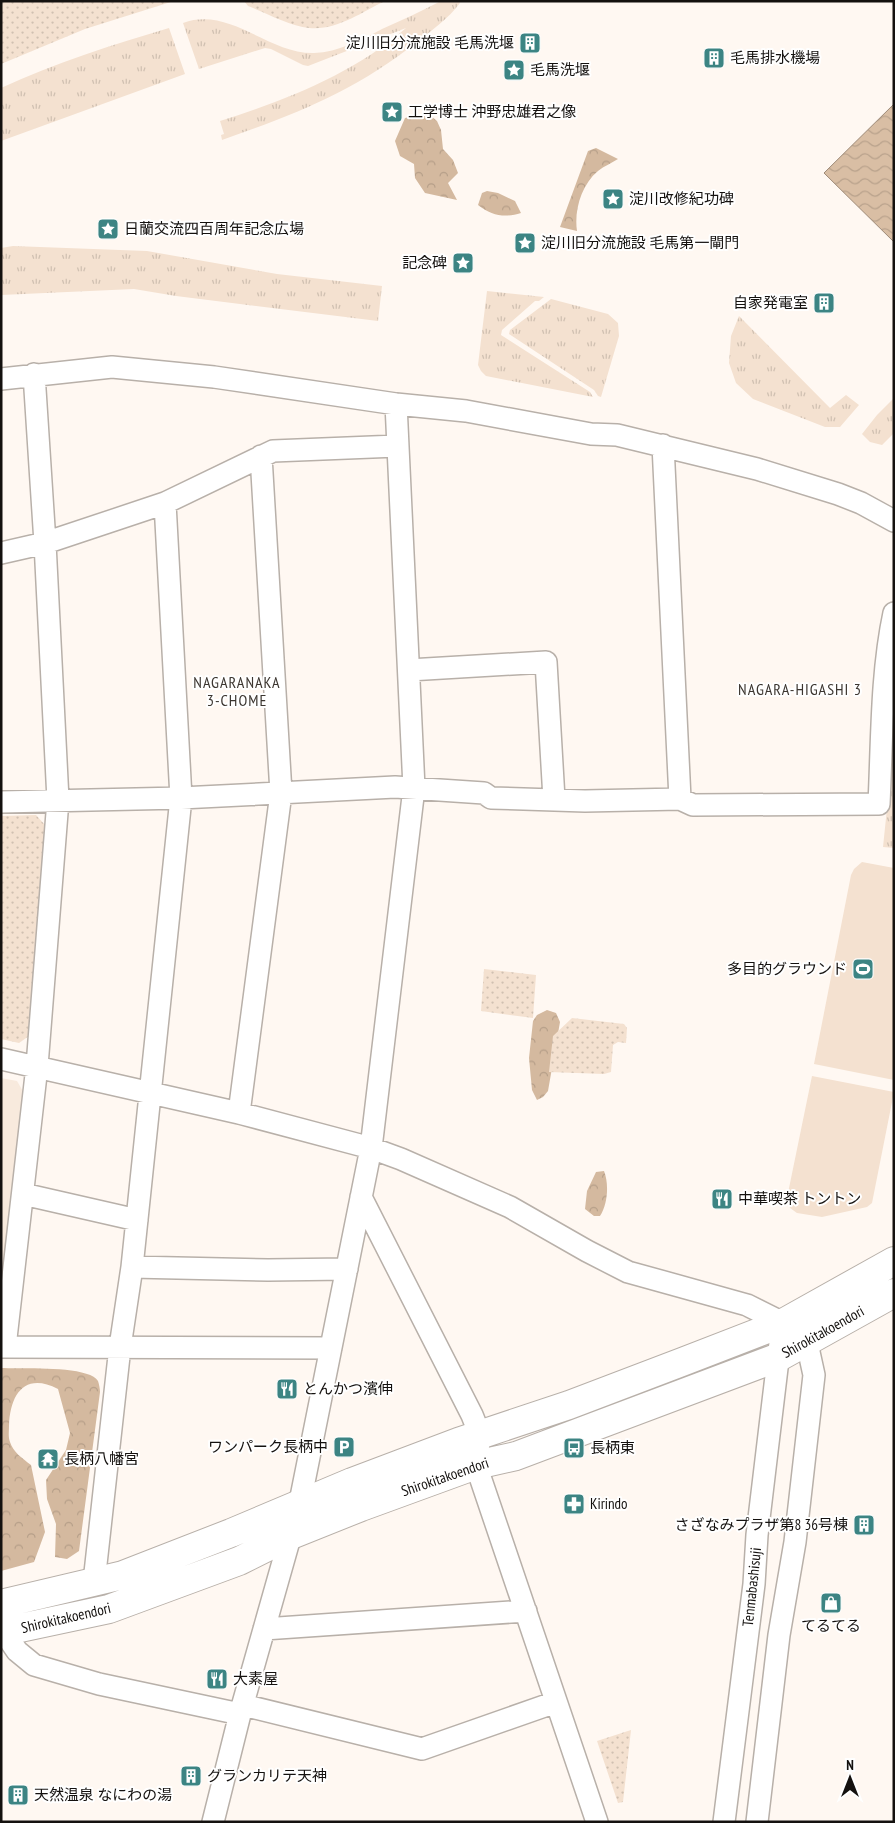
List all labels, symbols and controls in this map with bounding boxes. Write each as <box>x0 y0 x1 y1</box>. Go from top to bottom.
building icon: 淀川旧分流施設 毛馬洗堰 <box>518 31 542 55</box>
place label: 淀川旧分流施設 毛馬洗堰 <box>346 33 514 52</box>
building icon: 毛馬排水機場 <box>702 46 726 70</box>
place label: 毛馬排水機場 <box>730 48 820 67</box>
place icon: 毛馬洗堰 <box>502 58 526 82</box>
place label: 毛馬洗堰 <box>530 60 590 79</box>
place icon: 工学博士 沖野忠雄君之像 <box>380 100 404 124</box>
place label: 工学博士 沖野忠雄君之像 <box>408 102 576 121</box>
place icon: 淀川改修紀功碑 <box>601 187 625 211</box>
place label: 淀川改修紀功碑 <box>629 189 734 208</box>
place icon: 日蘭交流四百周年記念広場 <box>96 217 120 241</box>
place label: 日蘭交流四百周年記念広場 <box>124 219 304 238</box>
place icon: 淀川旧分流施設 毛馬第一閘門 <box>513 231 537 255</box>
place label: 淀川旧分流施設 毛馬第一閘門 <box>541 233 739 252</box>
place icon: 記念碑 <box>451 251 475 275</box>
place label: 記念碑 <box>402 253 447 272</box>
building icon: 自家発電室 <box>812 291 836 315</box>
place label: 自家発電室 <box>733 293 808 312</box>
district label: NAGARANAKA 3-CHOME <box>193 672 281 710</box>
district label: NAGARA-HIGASHI 3 <box>738 679 862 699</box>
sports icon: 多目的グラウンド <box>851 957 875 981</box>
place label: 多目的グラウンド <box>727 959 847 978</box>
restaurant icon: 中華喫茶 トントン <box>710 1187 734 1211</box>
place label: 中華喫茶 トントン <box>738 1189 861 1208</box>
street label: Shirokitakoendori <box>778 1301 867 1362</box>
restaurant icon: とんかつ濱伸 <box>275 1377 299 1401</box>
place label: とんかつ濱伸 <box>303 1379 393 1398</box>
parking icon: ワンパーク長柄中 <box>332 1435 356 1459</box>
bus stop icon: 長柄東 <box>562 1436 586 1460</box>
place label: ワンパーク長柄中 <box>208 1437 328 1456</box>
place label: 長柄東 <box>590 1438 635 1457</box>
temple icon: 長柄八幡宮 <box>36 1447 60 1471</box>
place label: 長柄八幡宮 <box>64 1449 139 1468</box>
street label: Shirokitakoendori <box>399 1453 491 1500</box>
pharmacy icon: Kirindo <box>562 1492 586 1516</box>
place label: Kirindo <box>590 1494 628 1513</box>
building icon: さざなみプラザ第8 36号棟 <box>852 1513 876 1537</box>
place label: さざなみプラザ第8 36号棟 <box>675 1515 848 1534</box>
street label: Tenmabashisuji <box>738 1547 765 1627</box>
shop icon: てるてる <box>819 1591 843 1615</box>
street label: Shirokitakoendori <box>19 1598 113 1637</box>
place label: てるてる <box>801 1616 861 1635</box>
restaurant icon: 大素屋 <box>205 1667 229 1691</box>
place label: 大素屋 <box>233 1669 278 1688</box>
north arrow <box>825 1753 875 1803</box>
text: N <box>846 1756 854 1774</box>
building icon: グランカリテ天神 <box>179 1764 203 1788</box>
place label: グランカリテ天神 <box>207 1766 327 1785</box>
building icon: 天然温泉 なにわの湯 <box>6 1783 30 1807</box>
place label: 天然温泉 なにわの湯 <box>34 1785 172 1804</box>

